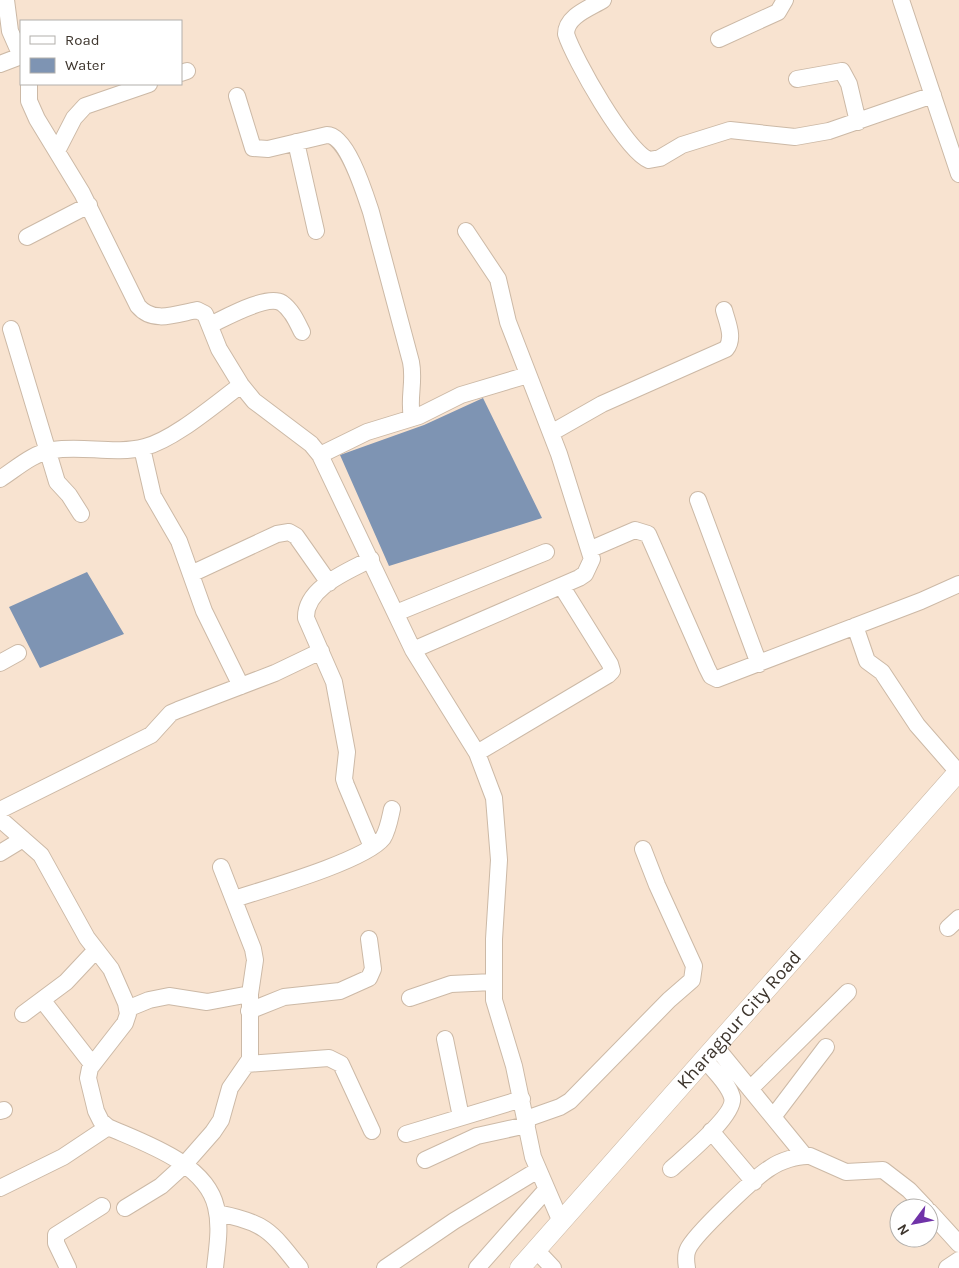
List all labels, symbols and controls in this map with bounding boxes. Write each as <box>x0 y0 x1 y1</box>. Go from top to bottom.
legend <box>20 20 182 85</box>
text: Road <box>65 31 100 49</box>
text: Water <box>65 56 106 74</box>
street label: Kharagpur City Road <box>672 946 806 1094</box>
north arrow <box>889 1198 939 1248</box>
text: N <box>894 1221 913 1238</box>

